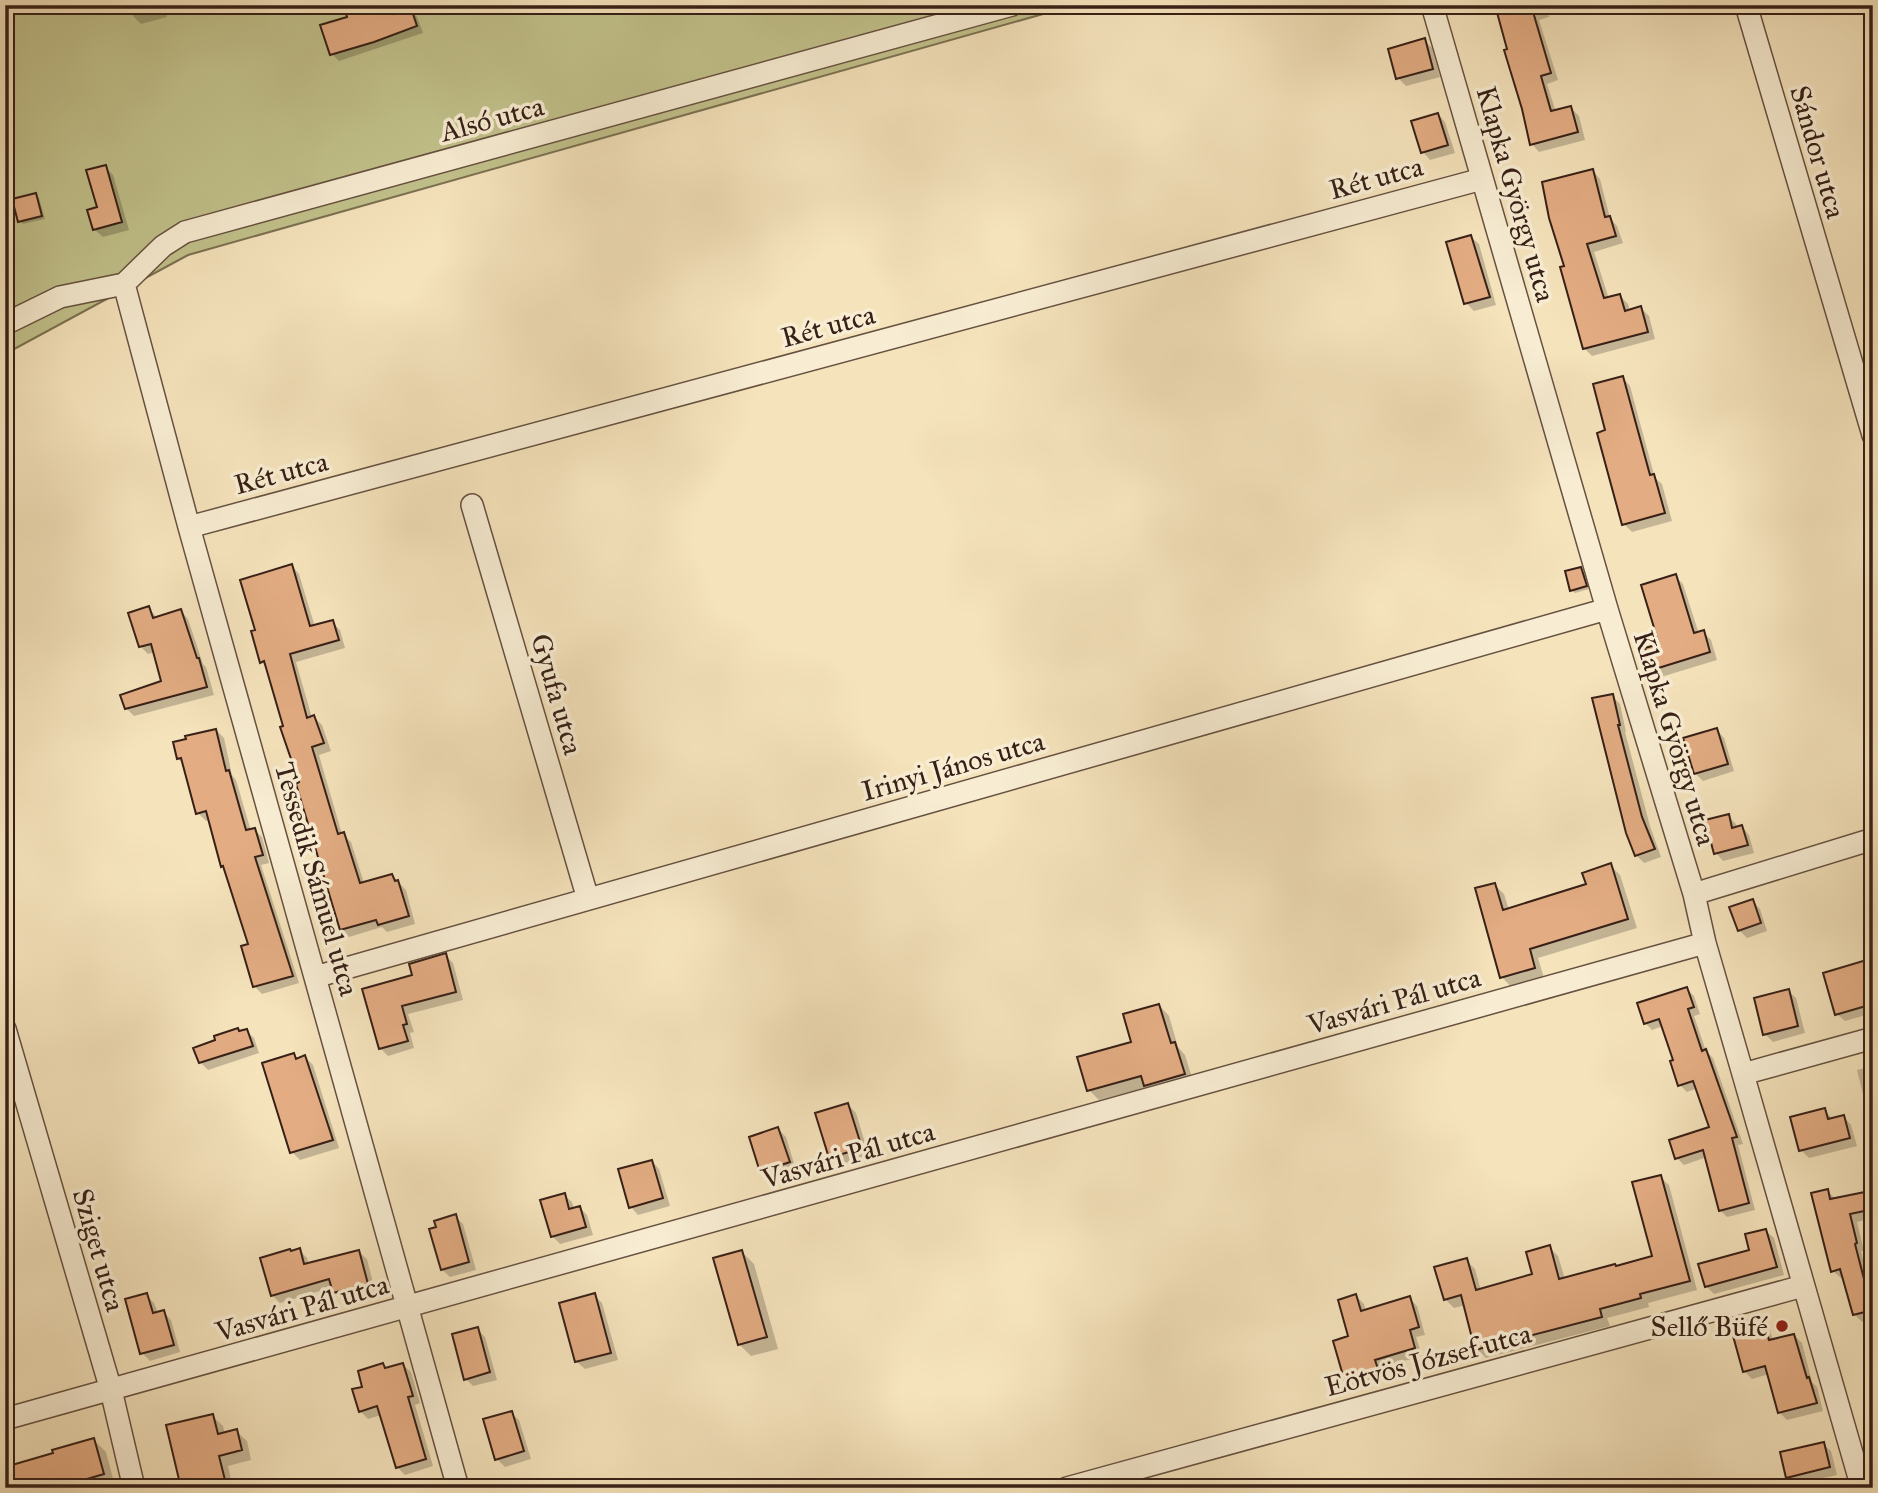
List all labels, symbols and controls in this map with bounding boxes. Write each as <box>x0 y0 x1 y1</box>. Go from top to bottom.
street label: Klapka György utca <box>1468 82 1564 306</box>
street label: Sándor utca <box>1782 82 1854 223</box>
street label: Alsó utca <box>436 88 548 150</box>
street label: Rét utca <box>1325 149 1427 207</box>
street label: Rét utca <box>777 297 879 355</box>
street label: Rét utca <box>230 444 332 502</box>
street label: Klapka György utca <box>1626 626 1724 850</box>
street label: Gyufa utca <box>523 629 591 759</box>
street label: Irinyi János utca <box>858 723 1049 809</box>
street label: Tessedik Sámuel utca <box>267 758 367 1000</box>
street label: Vasvári Pál utca <box>1303 960 1485 1043</box>
street label: Vasvári Pál utca <box>757 1114 939 1197</box>
street label: Sziget utca <box>65 1185 133 1315</box>
street label: Vasvári Pál utca <box>211 1267 393 1350</box>
place label: Sellő Büfé <box>1651 1309 1768 1344</box>
street label: Eötvös József utca <box>1321 1316 1535 1404</box>
marker: Sellő Büfé <box>1774 1318 1790 1334</box>

